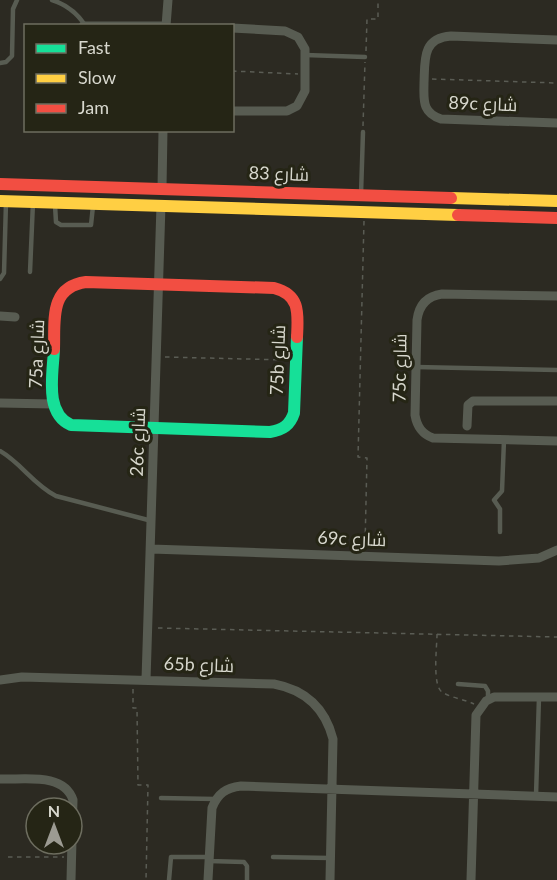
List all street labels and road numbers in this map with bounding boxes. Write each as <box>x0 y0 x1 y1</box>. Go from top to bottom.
street label: 89c شارع <box>448 91 518 117</box>
street label: شارع 83 <box>248 161 310 187</box>
street label: 75a شارع <box>24 319 50 389</box>
street label: 75b شارع <box>265 324 291 396</box>
street label: 75c شارع <box>387 333 413 403</box>
street label: 26c شارع <box>125 407 151 477</box>
street label: 69c شارع <box>317 526 387 552</box>
street label: 65b شارع <box>163 652 235 678</box>

